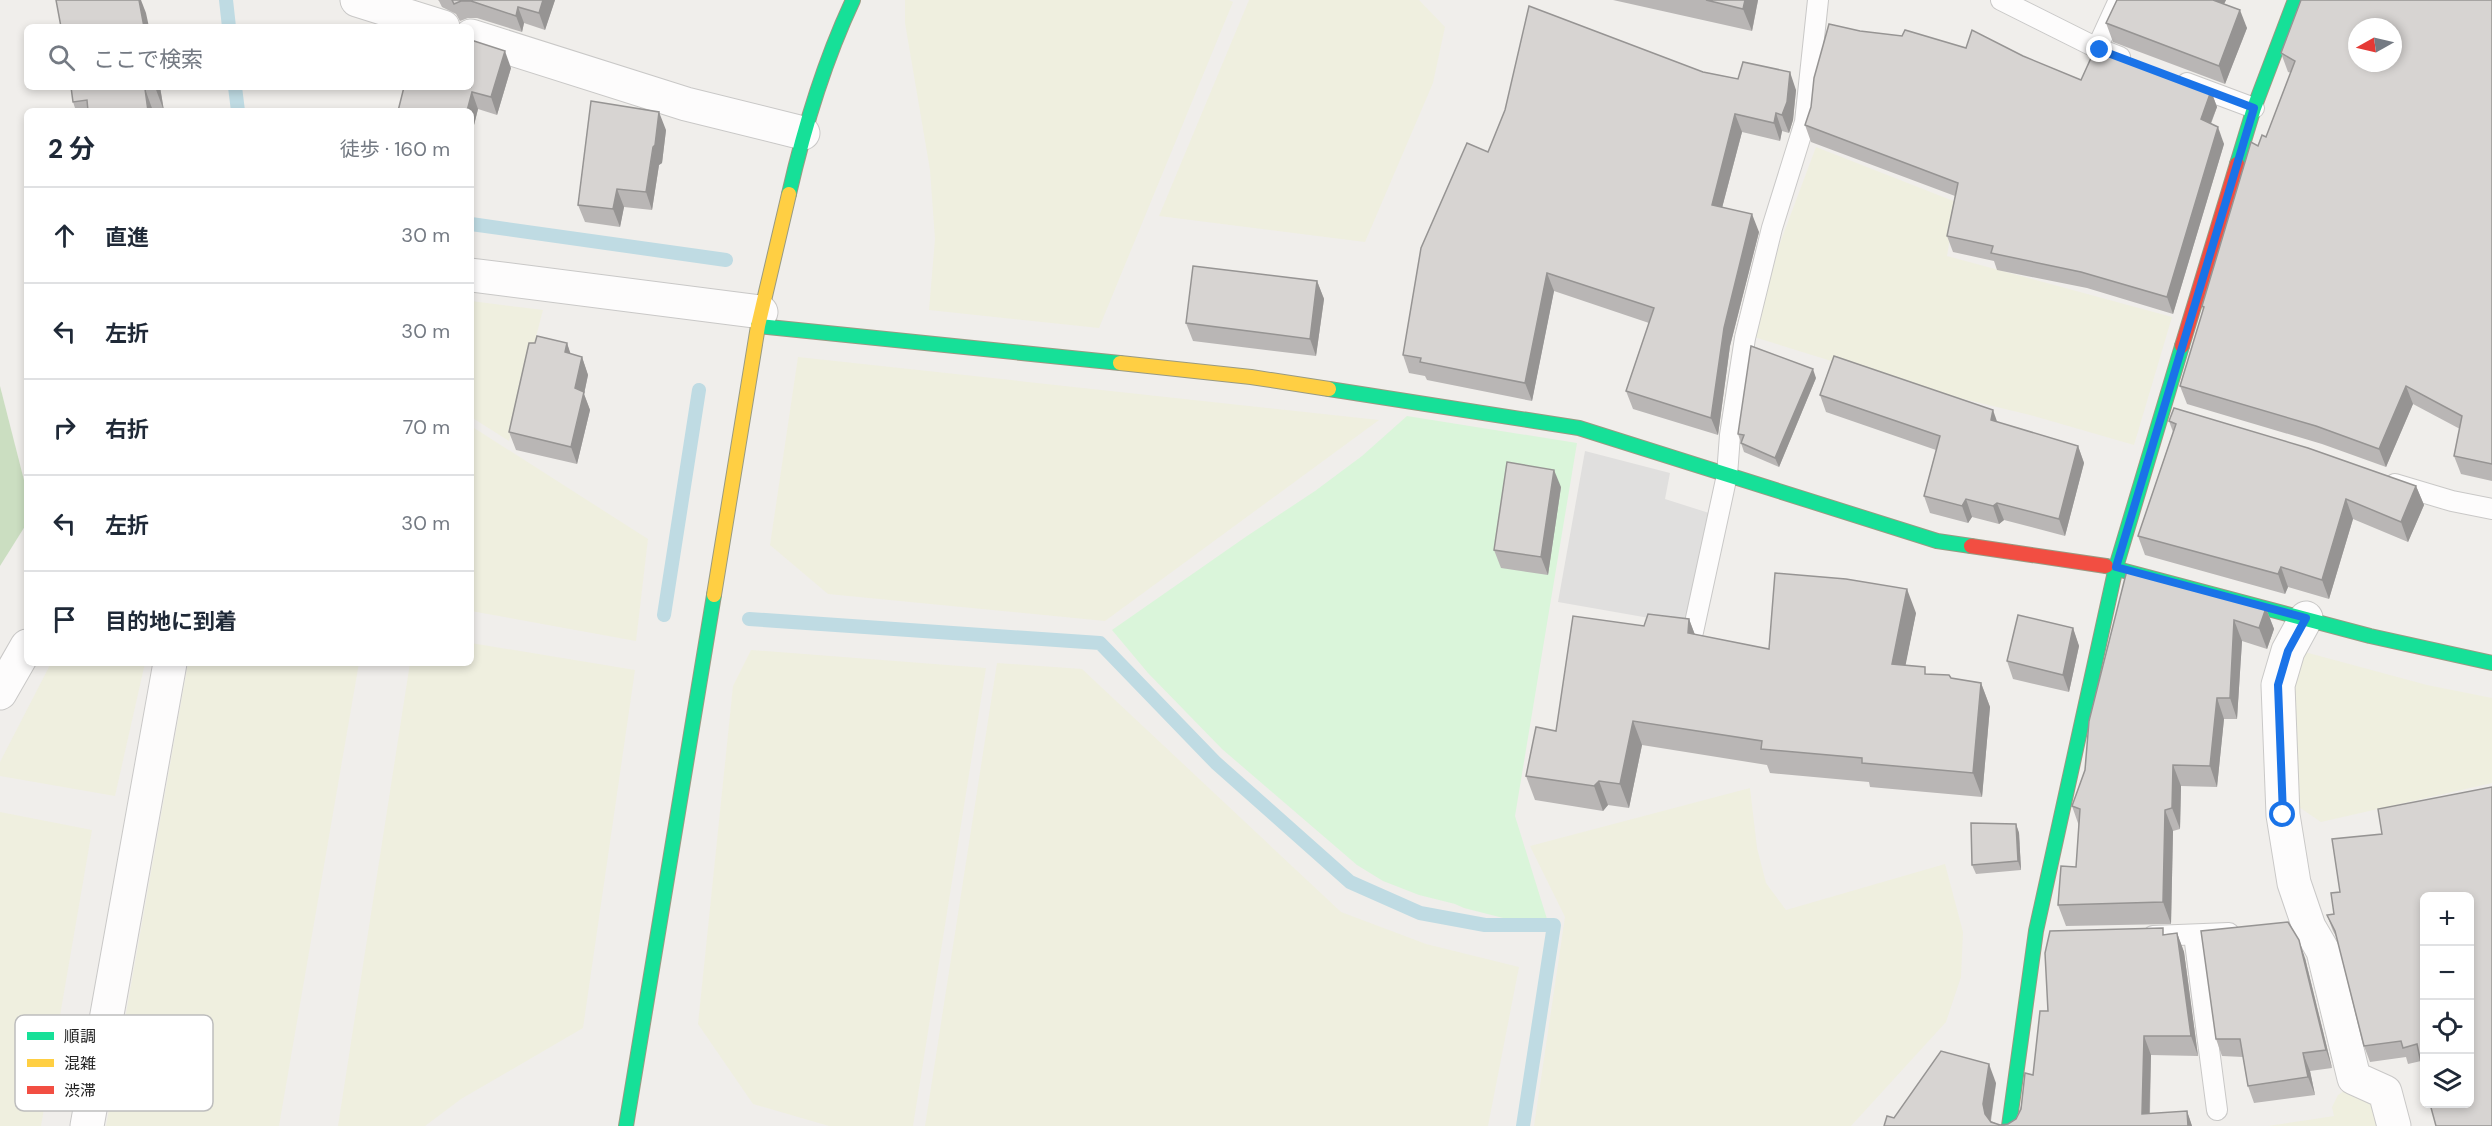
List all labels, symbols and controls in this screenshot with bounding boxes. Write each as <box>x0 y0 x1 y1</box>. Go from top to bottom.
north arrow <box>2348 18 2402 72</box>
search box <box>24 24 474 90</box>
route end <box>2086 36 2112 62</box>
icon: search <box>45 41 78 74</box>
text: ここで検索 <box>93 45 203 74</box>
text: 2 分 <box>48 132 95 166</box>
text: 徒歩 · 160 m <box>340 136 450 162</box>
icon: ahead <box>48 219 81 252</box>
text: 30 m <box>401 222 450 248</box>
text: 直進 <box>105 223 149 252</box>
icon: left <box>48 315 81 348</box>
text: 30 m <box>401 318 450 344</box>
text: 左折 <box>105 319 149 348</box>
icon: right <box>48 411 81 444</box>
text: 70 m <box>403 414 450 440</box>
text: 右折 <box>105 415 149 444</box>
icon: left <box>48 507 81 540</box>
text: 30 m <box>401 510 450 536</box>
text: 左折 <box>105 511 149 540</box>
icon: arrive <box>48 603 81 636</box>
text: 目的地に到着 <box>105 607 237 636</box>
route start <box>2269 801 2295 827</box>
map controls <box>2420 892 2474 1108</box>
button: + <box>2420 892 2474 946</box>
button: − <box>2420 946 2474 1000</box>
button: locate <box>2420 1000 2474 1054</box>
legend <box>15 1015 213 1111</box>
text: 順調 <box>64 1026 96 1047</box>
text: 混雑 <box>64 1053 96 1074</box>
button: layers <box>2420 1054 2474 1108</box>
text: 渋滞 <box>64 1080 96 1101</box>

